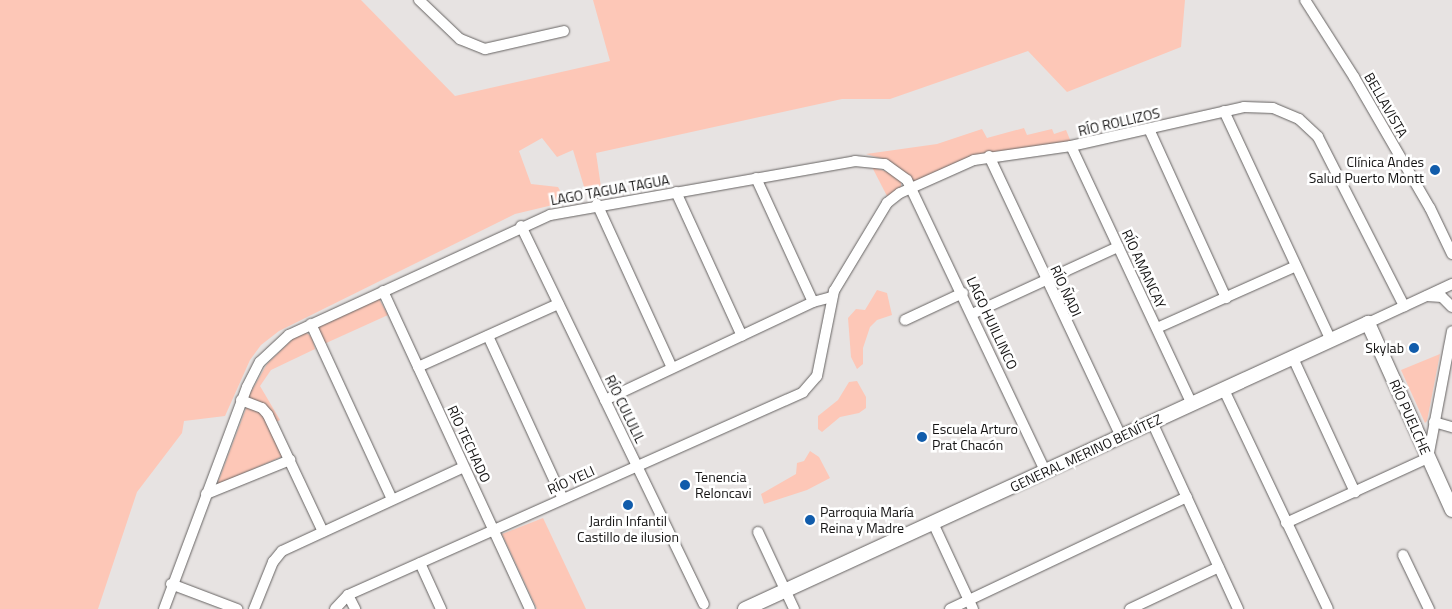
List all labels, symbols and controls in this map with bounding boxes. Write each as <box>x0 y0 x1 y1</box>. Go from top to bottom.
street label: BELLAVISTA <box>1361 70 1411 140</box>
street label: RÍO ROLLIZOS <box>1076 104 1162 140</box>
place label: Clínica Andes Salud Puerto Montt <box>1309 154 1424 186</box>
marker: Clínica Andes Salud Puerto Montt <box>1428 163 1442 177</box>
street label: LAGO TAGUA TAGUA <box>549 171 671 209</box>
street label: RÍO AMANCAY <box>1118 227 1170 311</box>
street label: RÍO ÑADI <box>1047 263 1085 319</box>
street label: LAGO HUILLINCO <box>963 274 1021 372</box>
place label: Skylab <box>1365 340 1404 356</box>
marker: Skylab <box>1408 342 1420 354</box>
street label: RÍO CULULIL <box>601 372 649 446</box>
street label: RÍO PUELCHE <box>1386 377 1434 457</box>
street label: RÍO TECHADO <box>444 403 494 485</box>
street label: GENERAL MERINO BENÍTEZ <box>1007 410 1165 496</box>
place label: Escuela Arturo Prat Chacón <box>932 421 1018 454</box>
marker: Escuela Arturo Prat Chacón <box>916 431 928 443</box>
street label: RÍO YELI <box>545 462 597 498</box>
place label: Tenencia Reloncavi <box>695 469 752 502</box>
marker: Tenencia Reloncavi <box>679 479 691 491</box>
marker: Jardin Infantil Castillo de ilusion <box>622 499 634 511</box>
place label: Parroquia María Reina y Madre <box>820 504 914 536</box>
place label: Jardin Infantil Castillo de ilusion <box>577 513 679 546</box>
marker: Parroquia María Reina y Madre <box>804 514 816 526</box>

